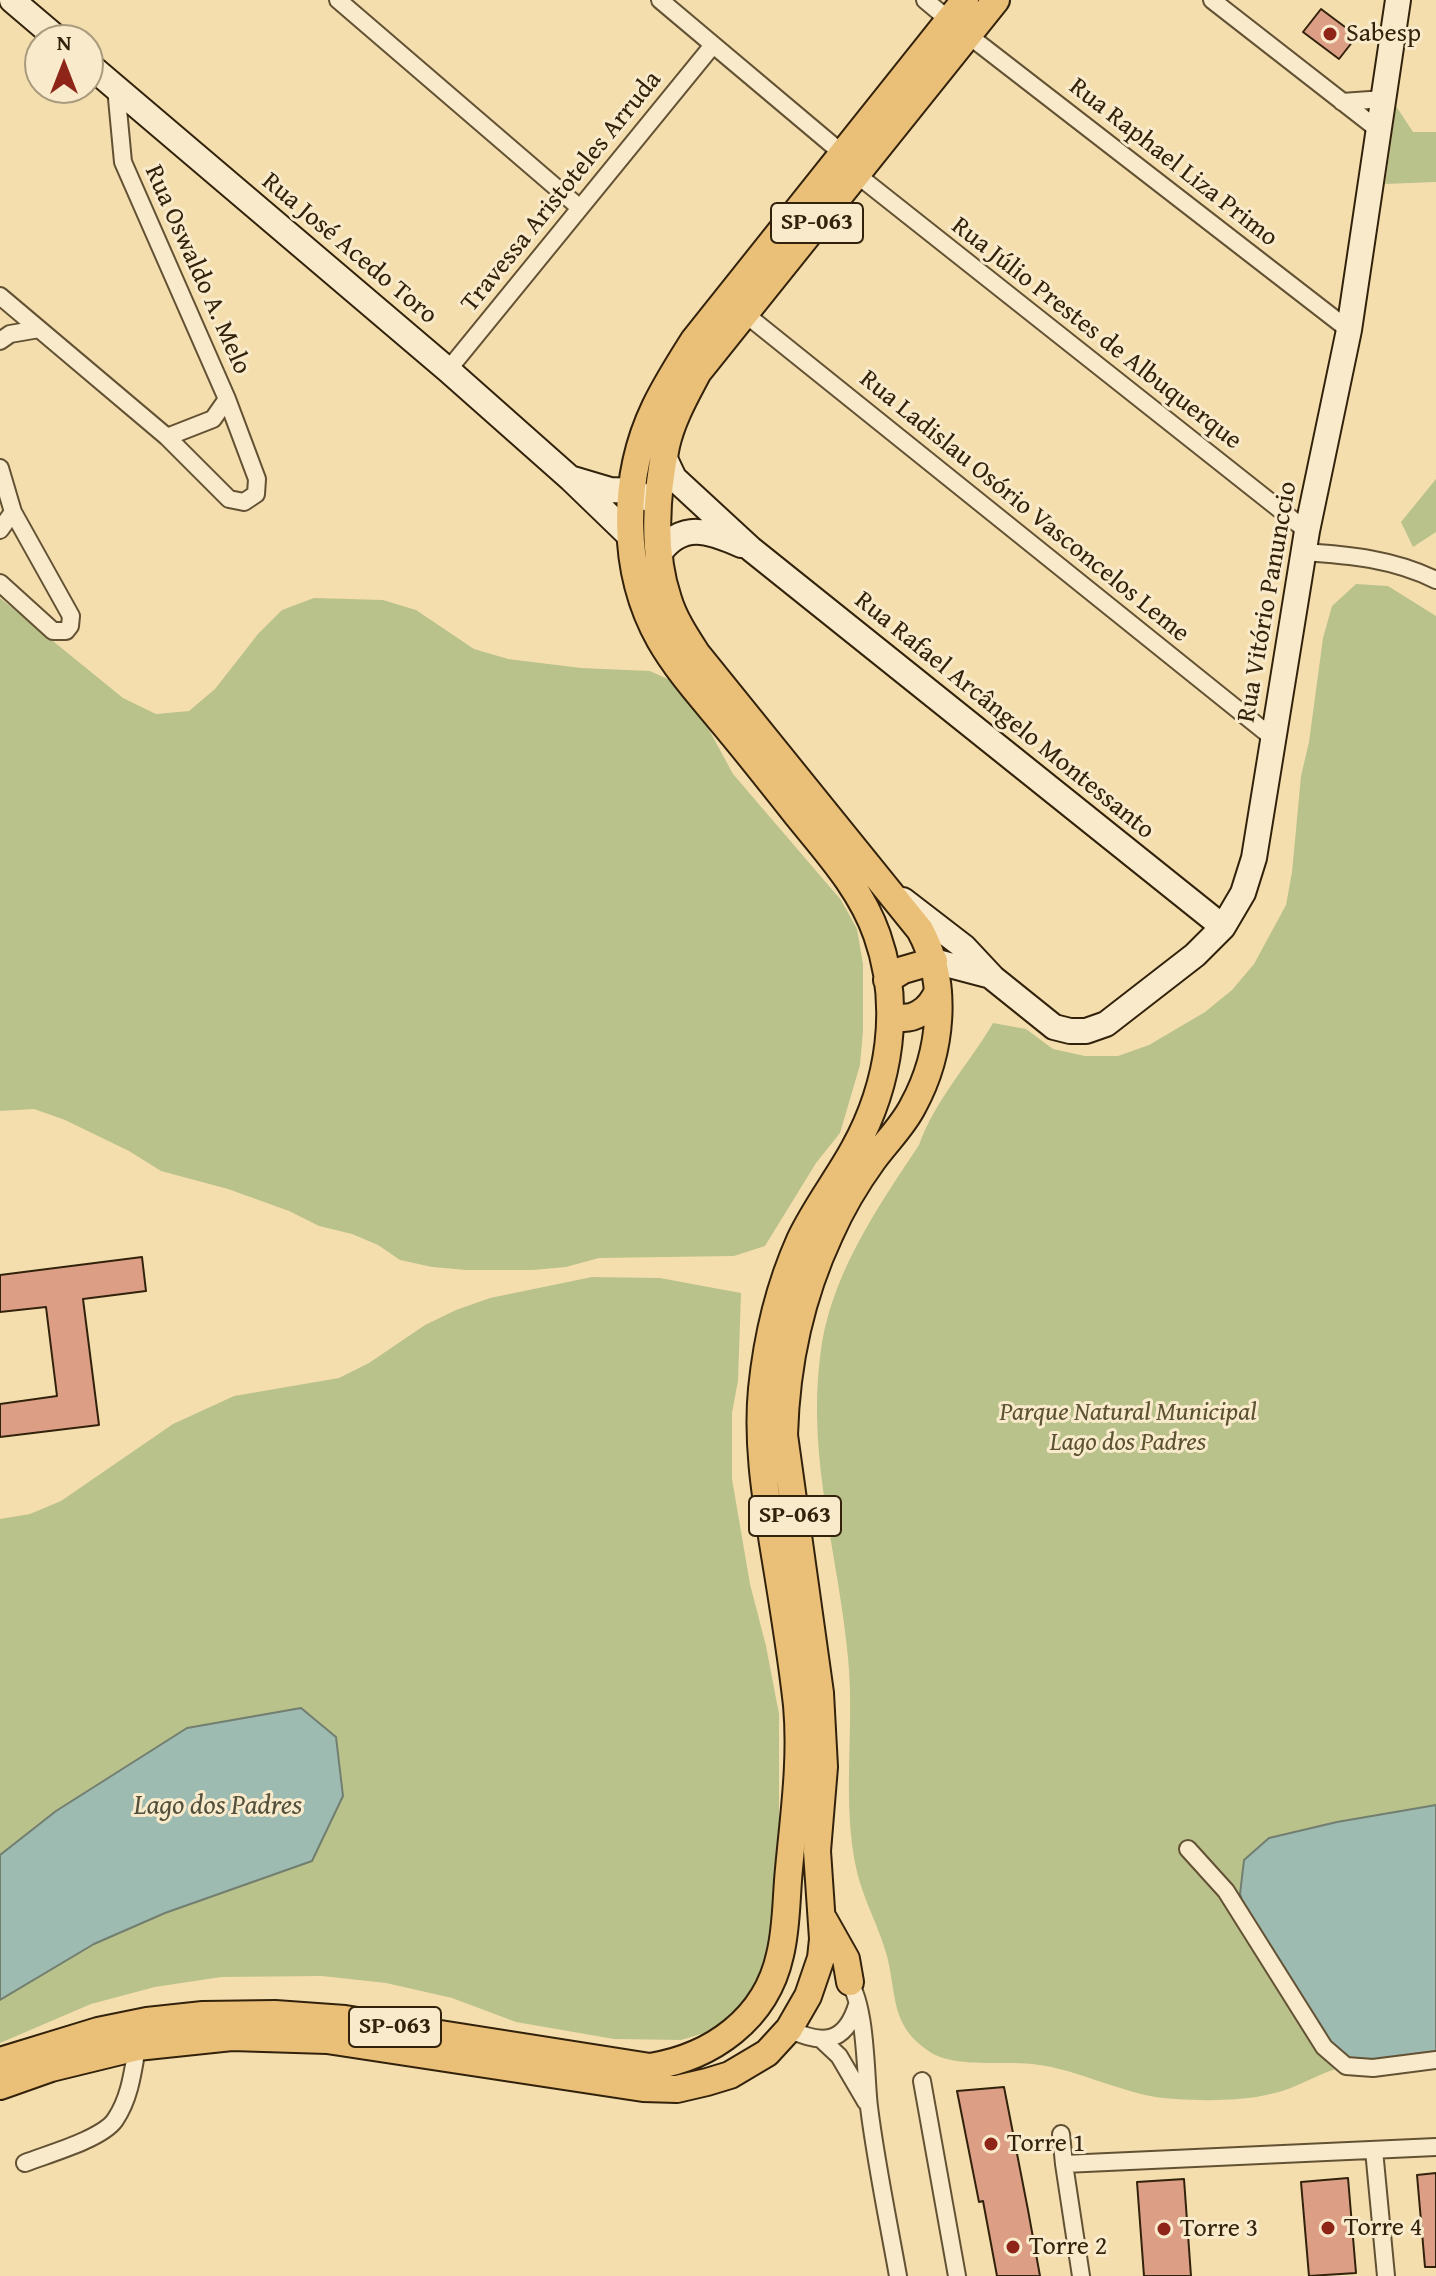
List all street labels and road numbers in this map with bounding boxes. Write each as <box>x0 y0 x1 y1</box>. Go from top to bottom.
street label: Travessa Aristoteles Arruda <box>455 65 669 319</box>
street label: Rua Raphael Liza Primo <box>1062 72 1284 254</box>
street label: Rua Oswaldo A. Melo <box>137 161 257 379</box>
street label: Rua José Acedo Toro <box>255 166 443 332</box>
road number: SP-063 <box>771 203 863 243</box>
street label: Rua Júlio Prestes de Albuquerque <box>945 211 1247 457</box>
street label: Rua Ladislau Osório Vasconcelos Leme <box>853 364 1195 650</box>
street label: Rua Vitório Panunccio <box>1231 479 1305 725</box>
street label: Rua Rafael Arcângelo Montessanto <box>848 585 1160 847</box>
road number: SP-063 <box>749 1496 841 1536</box>
road number: SP-063 <box>349 2007 441 2047</box>

